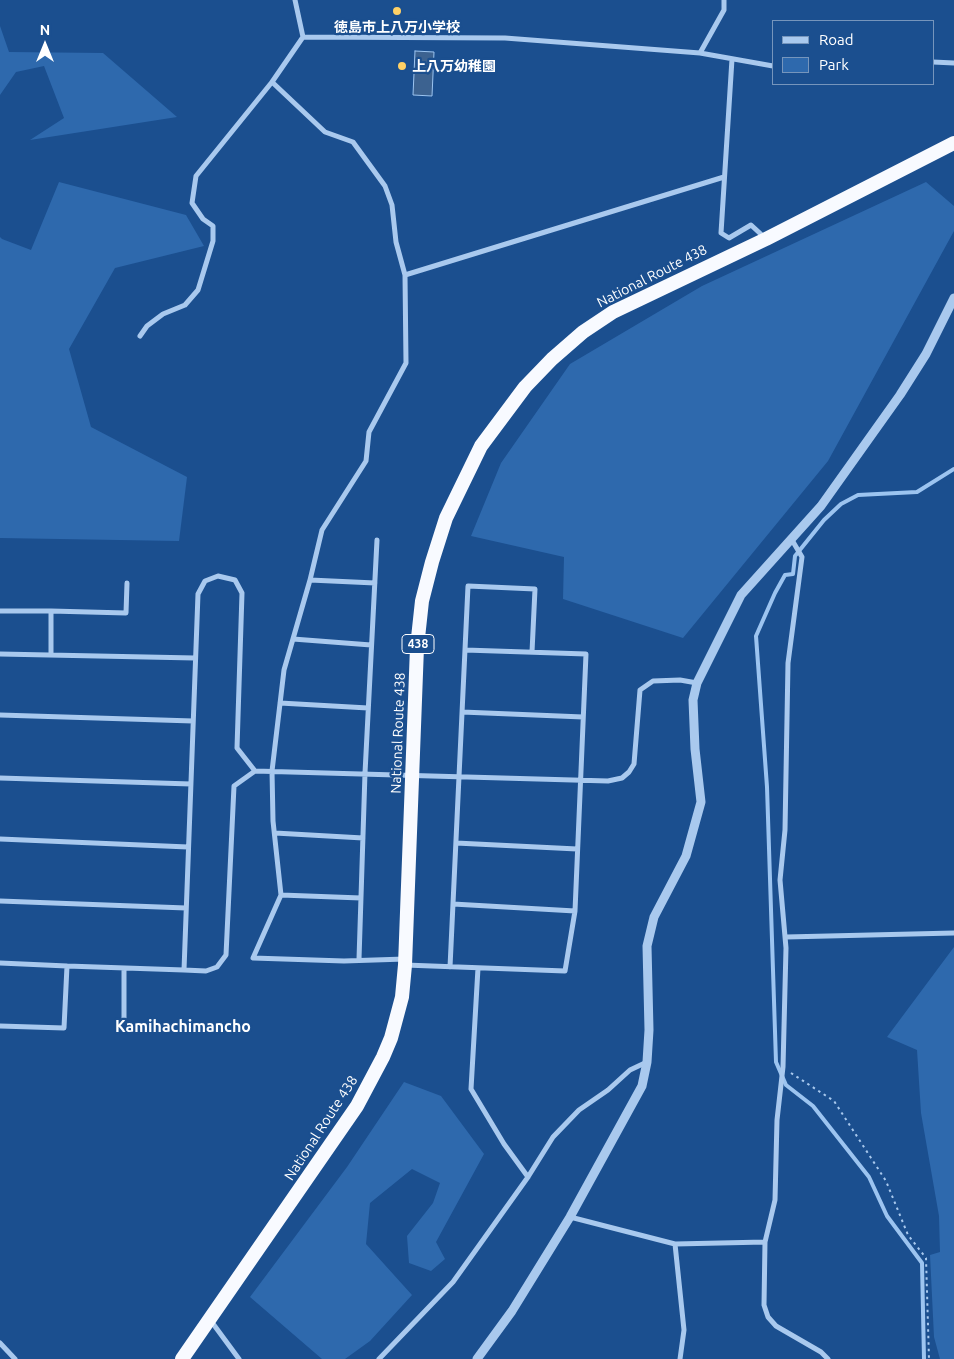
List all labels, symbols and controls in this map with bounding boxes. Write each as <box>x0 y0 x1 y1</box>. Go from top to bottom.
marker: 徳島市上八万小学校 <box>391 5 403 17</box>
place label: 徳島市上八万小学校 <box>334 19 460 35</box>
north arrow <box>20 20 70 70</box>
legend <box>772 20 934 85</box>
text: N <box>40 22 50 38</box>
text: Road <box>819 31 854 48</box>
text: Park <box>819 56 849 73</box>
place label: 上八万幼稚園 <box>412 58 496 74</box>
marker: 上八万幼稚園 <box>396 60 408 72</box>
street label: National Route 438 <box>594 241 710 311</box>
road number: 438 <box>402 634 434 654</box>
street label: National Route 438 <box>387 672 409 794</box>
district label: Kamihachimancho <box>115 1017 251 1037</box>
street label: National Route 438 <box>281 1073 361 1183</box>

